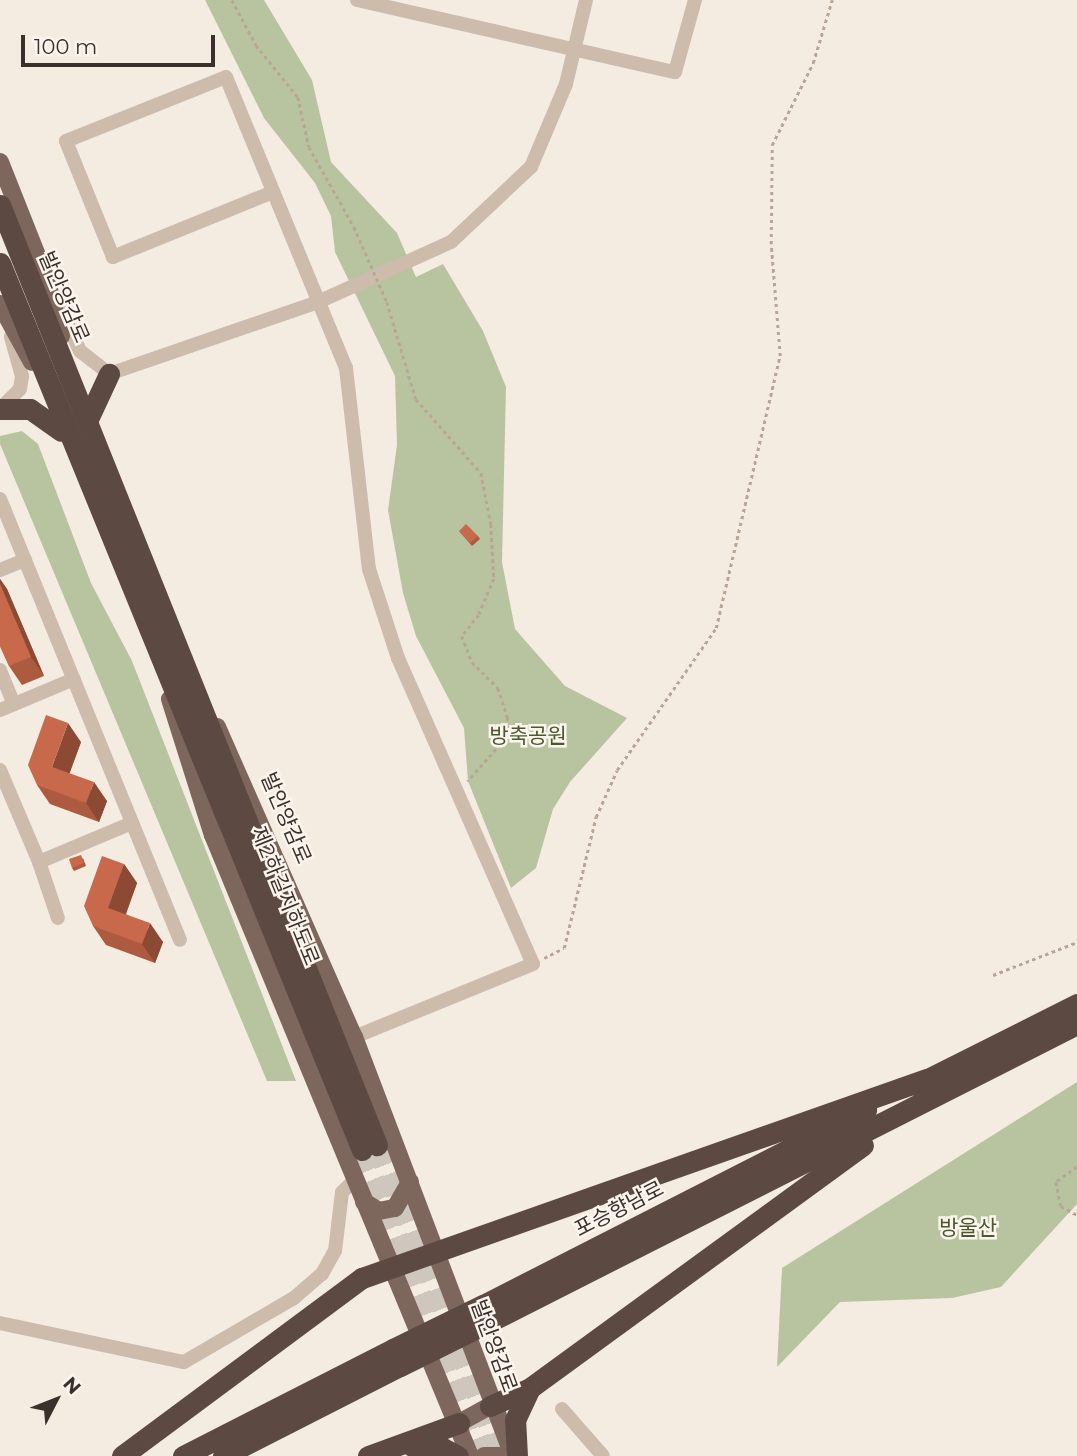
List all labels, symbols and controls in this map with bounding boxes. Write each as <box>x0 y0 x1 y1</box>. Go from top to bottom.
scale bar <box>24 21 219 65</box>
text: 100 m <box>34 34 97 59</box>
street label: 발안양감로 <box>34 248 94 346</box>
park label: 방축공원 <box>489 723 567 749</box>
street label: 발안양감로 <box>256 769 316 867</box>
street label: 제2하길지하도로 <box>246 823 324 969</box>
street label: 포승향남로 <box>570 1176 668 1242</box>
park label: 방울산 <box>939 1215 997 1241</box>
street label: 발안양감로 <box>466 1296 522 1396</box>
north arrow <box>21 1365 91 1435</box>
text: N <box>58 1372 86 1399</box>

